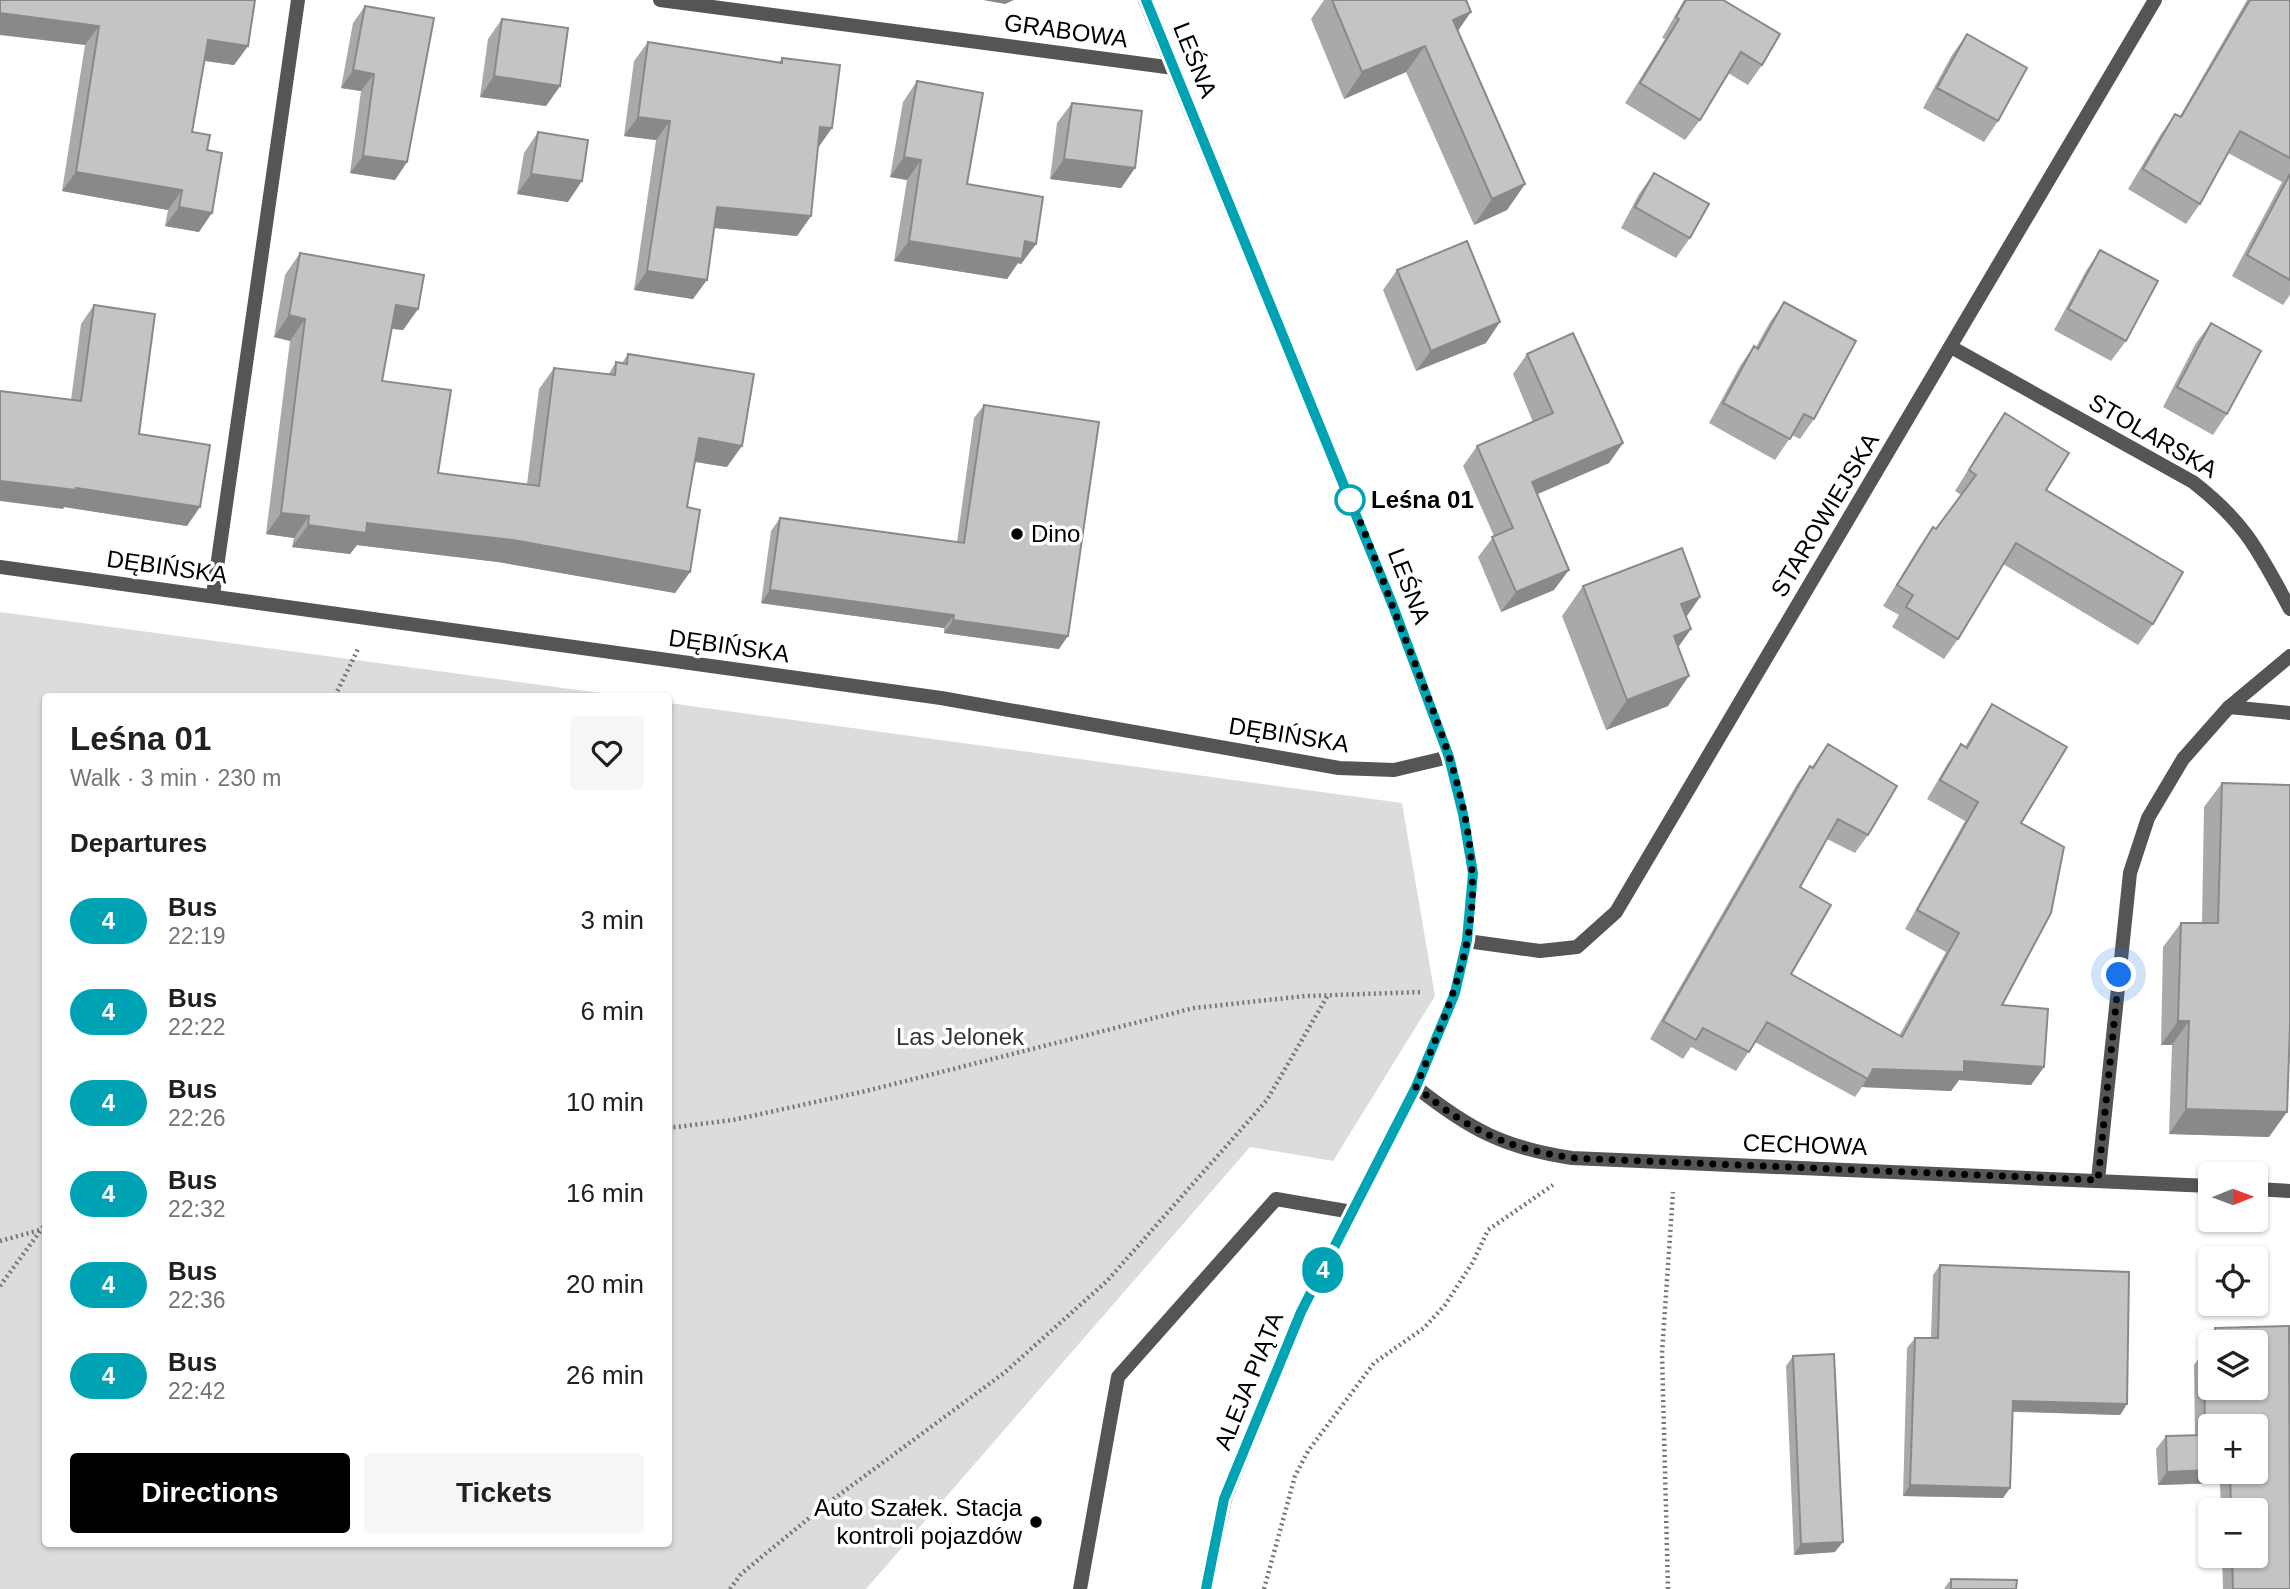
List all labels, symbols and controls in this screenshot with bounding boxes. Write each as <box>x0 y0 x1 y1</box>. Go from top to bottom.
street label: GRABOWA <box>1003 8 1130 53</box>
street label: LEŚNA <box>1168 18 1223 101</box>
street label: STOLARSKA <box>2084 388 2222 483</box>
street label: STAROWIEJSKA <box>1765 428 1884 602</box>
marker: Leśna 01 <box>1335 485 1365 515</box>
place label: Leśna 01 <box>1371 486 1474 513</box>
place label: Dino <box>1031 520 1080 547</box>
marker: Dino <box>1009 526 1025 542</box>
street label: LEŚNA <box>1383 544 1436 627</box>
street label: DĘBIŃSKA <box>105 545 229 588</box>
street label: DĘBIŃSKA <box>667 624 791 667</box>
street label: DĘBIŃSKA <box>1227 712 1351 757</box>
button: heart <box>570 716 644 790</box>
text: Leśna 01 <box>70 720 211 757</box>
text: Walk · 3 min · 230 m <box>70 765 281 791</box>
text: Departures <box>70 828 207 858</box>
text: Bus <box>168 892 217 922</box>
text: 3 min <box>580 905 644 935</box>
text: 4 <box>102 907 115 934</box>
text: 22:19 <box>168 923 226 949</box>
your location <box>2101 957 2136 992</box>
text: Bus <box>168 983 217 1013</box>
text: 6 min <box>580 996 644 1026</box>
text: 4 <box>102 998 115 1025</box>
text: 22:22 <box>168 1014 226 1040</box>
park label: Las Jelonek <box>896 1023 1025 1050</box>
text: Bus <box>168 1074 217 1104</box>
text: 10 min <box>566 1087 644 1117</box>
text: 4 <box>102 1089 115 1116</box>
text: 22:26 <box>168 1105 226 1131</box>
street label: CECHOWA <box>1742 1129 1868 1160</box>
north arrow <box>2198 1162 2268 1232</box>
map controls <box>2198 1162 2268 1568</box>
text: Bus <box>168 1165 217 1195</box>
text: 16 min <box>566 1178 644 1208</box>
text: 4 <box>102 1180 115 1207</box>
text: 22:32 <box>168 1196 226 1222</box>
button: locate <box>2198 1246 2268 1316</box>
line badge: 4 <box>1300 1247 1346 1293</box>
text: Bus <box>168 1256 217 1286</box>
text: 4 <box>1316 1256 1330 1283</box>
text: 20 min <box>566 1269 644 1299</box>
text: 4 <box>102 1271 115 1298</box>
text: 22:36 <box>168 1287 226 1313</box>
street label: ALEJA PIĄTA <box>1209 1308 1288 1454</box>
button: layers <box>2198 1330 2268 1400</box>
text: Bus <box>168 1347 217 1377</box>
text: 26 min <box>566 1360 644 1390</box>
text: 4 <box>102 1362 115 1389</box>
text: 22:42 <box>168 1378 226 1404</box>
button: + <box>2198 1414 2268 1484</box>
button: Directions <box>70 1453 350 1533</box>
button: Tickets <box>364 1453 644 1533</box>
place label: Auto Szałek. Stacja kontroli pojazdów <box>814 1494 1023 1549</box>
button: − <box>2198 1498 2268 1568</box>
marker: Auto Szałek. Stacja kontroli pojazdów <box>1028 1514 1044 1530</box>

